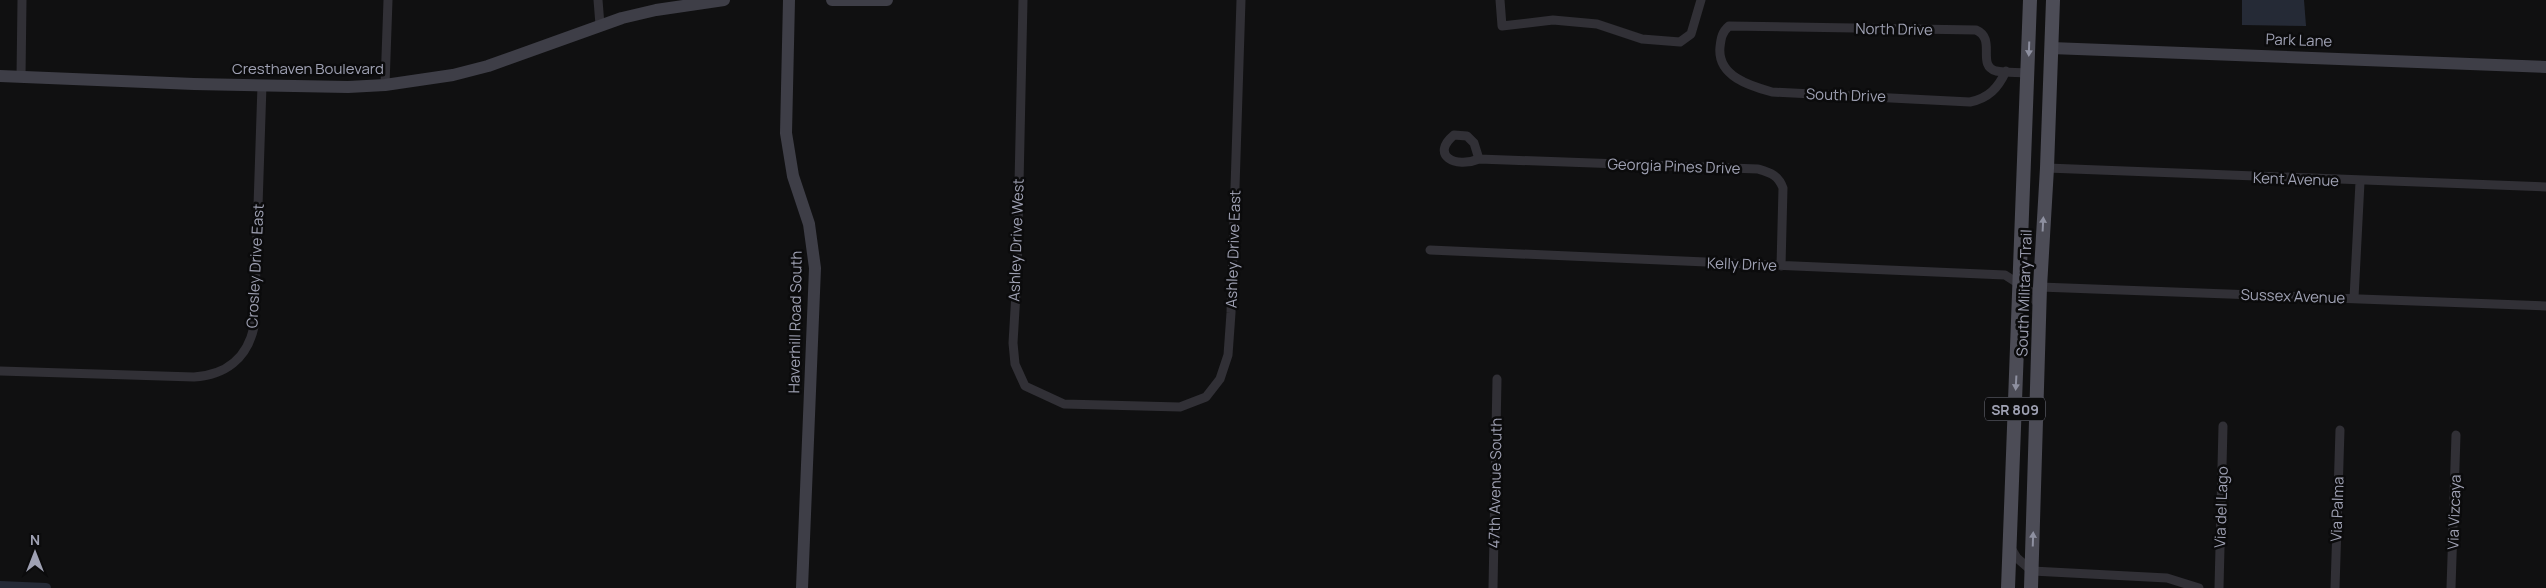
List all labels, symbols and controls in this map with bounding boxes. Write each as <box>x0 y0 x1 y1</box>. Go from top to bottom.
street label: North Drive <box>1855 18 1933 40</box>
street label: Park Lane <box>2265 28 2333 52</box>
one-way arrow <box>2024 41 2032 57</box>
street label: Cresthaven Boulevard <box>232 58 384 79</box>
street label: South Drive <box>1806 83 1887 107</box>
street label: Georgia Pines Drive <box>1607 153 1741 179</box>
street label: Kent Avenue <box>2253 167 2340 191</box>
street label: Ashley Drive West <box>1003 178 1029 302</box>
street label: Ashley Drive East <box>1220 190 1246 308</box>
street label: Crosley Drive East <box>241 203 269 329</box>
one-way arrow <box>2040 216 2048 232</box>
street label: South Military Trail <box>2011 229 2037 357</box>
street label: Haverhill Road South <box>783 250 807 394</box>
street label: Kelly Drive <box>1707 252 1778 276</box>
street label: Sussex Avenue <box>2240 284 2346 308</box>
one-way arrow <box>2011 376 2019 392</box>
road number: SR 809 <box>1985 398 2045 420</box>
street label: 47th Avenue South <box>1483 417 1507 548</box>
street label: Via del Lago <box>2209 466 2233 548</box>
street label: Via Vizcaya <box>2442 474 2466 550</box>
street label: Via Palma <box>2325 476 2349 542</box>
north arrow <box>10 528 60 578</box>
text: N <box>30 530 40 549</box>
one-way arrow <box>2029 531 2037 547</box>

